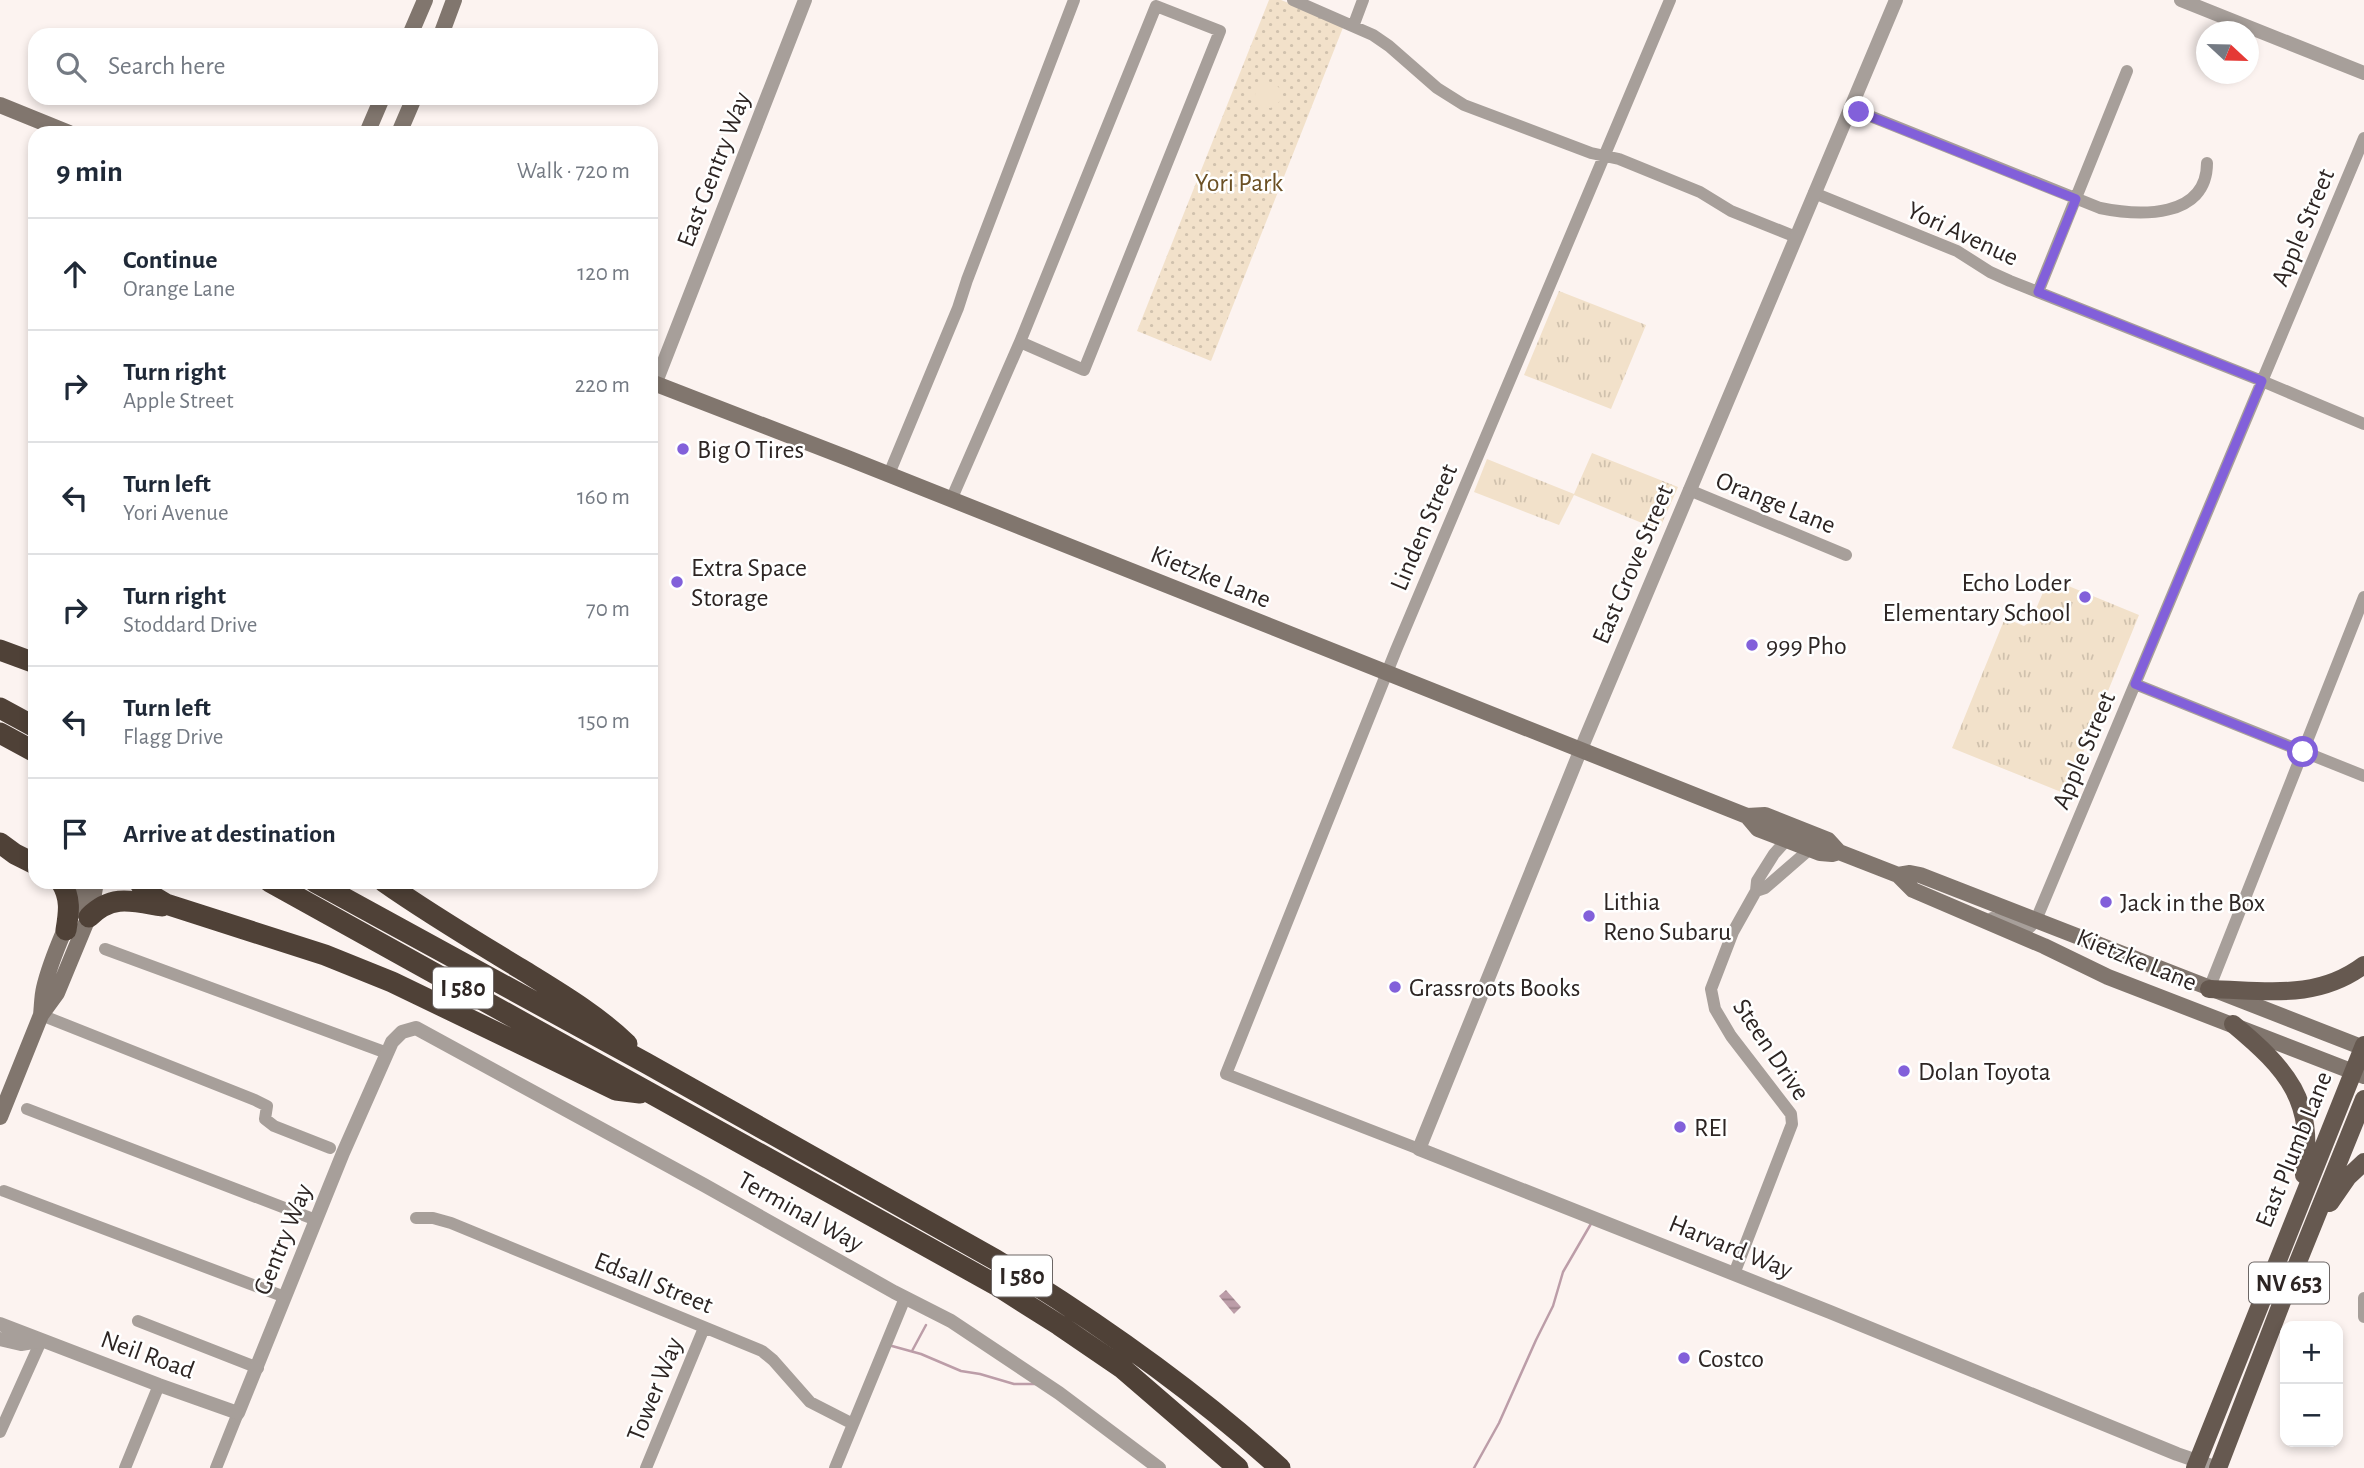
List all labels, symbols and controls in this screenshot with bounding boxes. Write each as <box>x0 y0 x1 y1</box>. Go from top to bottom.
north arrow <box>2196 21 2259 84</box>
search box <box>28 28 658 105</box>
icon: search <box>52 48 90 86</box>
text: Search here <box>108 53 226 79</box>
street label: East Gentry Way <box>672 88 755 250</box>
route end <box>1843 96 1874 127</box>
text: 9 min <box>56 157 123 187</box>
text: Walk · 720 m <box>517 160 630 183</box>
street label: Apple Street <box>2267 165 2339 290</box>
park label: Yori Park <box>1195 170 1283 196</box>
street label: Yori Avenue <box>1903 197 2022 271</box>
text: Continue <box>123 247 218 273</box>
icon: ahead <box>56 255 94 293</box>
text: 120 m <box>577 262 630 285</box>
text: Orange Lane <box>123 278 235 301</box>
text: Turn right <box>123 359 226 385</box>
icon: right <box>56 367 94 405</box>
text: 220 m <box>575 374 630 397</box>
text: Apple Street <box>123 390 233 413</box>
place label: Big O Tires <box>697 437 804 463</box>
marker: Big O Tires <box>675 441 691 457</box>
street label: Linden Street <box>1386 460 1462 595</box>
street label: Orange Lane <box>1712 467 1839 539</box>
text: Turn left <box>123 471 211 497</box>
icon: left <box>56 479 94 517</box>
street label: East Grove Street <box>1588 481 1678 648</box>
text: 160 m <box>577 486 630 509</box>
text: Yori Avenue <box>123 502 229 525</box>
street label: Kietzke Lane <box>1147 541 1274 613</box>
place label: Extra Space Storage <box>691 555 807 611</box>
place label: Echo Loder Elementary School <box>1882 570 2072 626</box>
marker: Extra Space Storage <box>669 574 685 590</box>
text: Turn right <box>123 583 226 609</box>
marker: Echo Loder Elementary School <box>2077 589 2093 605</box>
icon: right <box>56 591 94 629</box>
text: 70 m <box>586 598 630 621</box>
text: Stoddard Drive <box>123 614 257 637</box>
place label: 999 Pho <box>1766 633 1847 659</box>
marker: 999 Pho <box>1744 637 1760 653</box>
street label: Apple Street <box>2048 688 2120 813</box>
text: Turn left <box>123 695 211 721</box>
icon: left <box>56 703 94 741</box>
text: 150 m <box>578 710 630 733</box>
text: Flagg Drive <box>123 726 223 749</box>
route start <box>2287 736 2318 767</box>
icon: arrive <box>56 815 94 853</box>
text: Arrive at destination <box>123 821 336 847</box>
place label: Lithia Reno Subaru <box>1603 889 1731 945</box>
place label: Jack in the Box <box>2120 890 2265 916</box>
marker: Jack in the Box <box>2098 894 2114 910</box>
marker: Lithia Reno Subaru <box>1581 908 1597 924</box>
street label: Kietzke Lane <box>2073 924 2200 996</box>
road number: I 580 <box>433 968 493 1008</box>
place label: Grassroots Books <box>1409 975 1580 1001</box>
marker: Grassroots Books <box>1387 979 1403 995</box>
street label: Steen Drive <box>1728 994 1814 1105</box>
place label: Dolan Toyota <box>1918 1059 2051 1085</box>
marker: Dolan Toyota <box>1896 1063 1912 1079</box>
street label: East Plumb Lane <box>2251 1068 2337 1231</box>
place label: REI <box>1694 1115 1728 1141</box>
marker: REI <box>1672 1119 1688 1135</box>
street label: Terminal Way <box>733 1167 868 1257</box>
street label: Gentry Way <box>249 1180 317 1299</box>
street label: Harvard Way <box>1665 1210 1796 1283</box>
street label: Edsall Street <box>591 1247 717 1318</box>
road number: I 580 <box>992 1256 1052 1296</box>
road number: NV 653 <box>2249 1262 2329 1303</box>
map controls <box>2280 1321 2343 1447</box>
button: + <box>2280 1321 2343 1384</box>
street label: Neil Road <box>97 1326 198 1384</box>
street label: Tower Way <box>622 1334 688 1445</box>
place label: Costco <box>1698 1346 1764 1372</box>
marker: Costco <box>1676 1350 1692 1366</box>
button: − <box>2280 1384 2343 1447</box>

